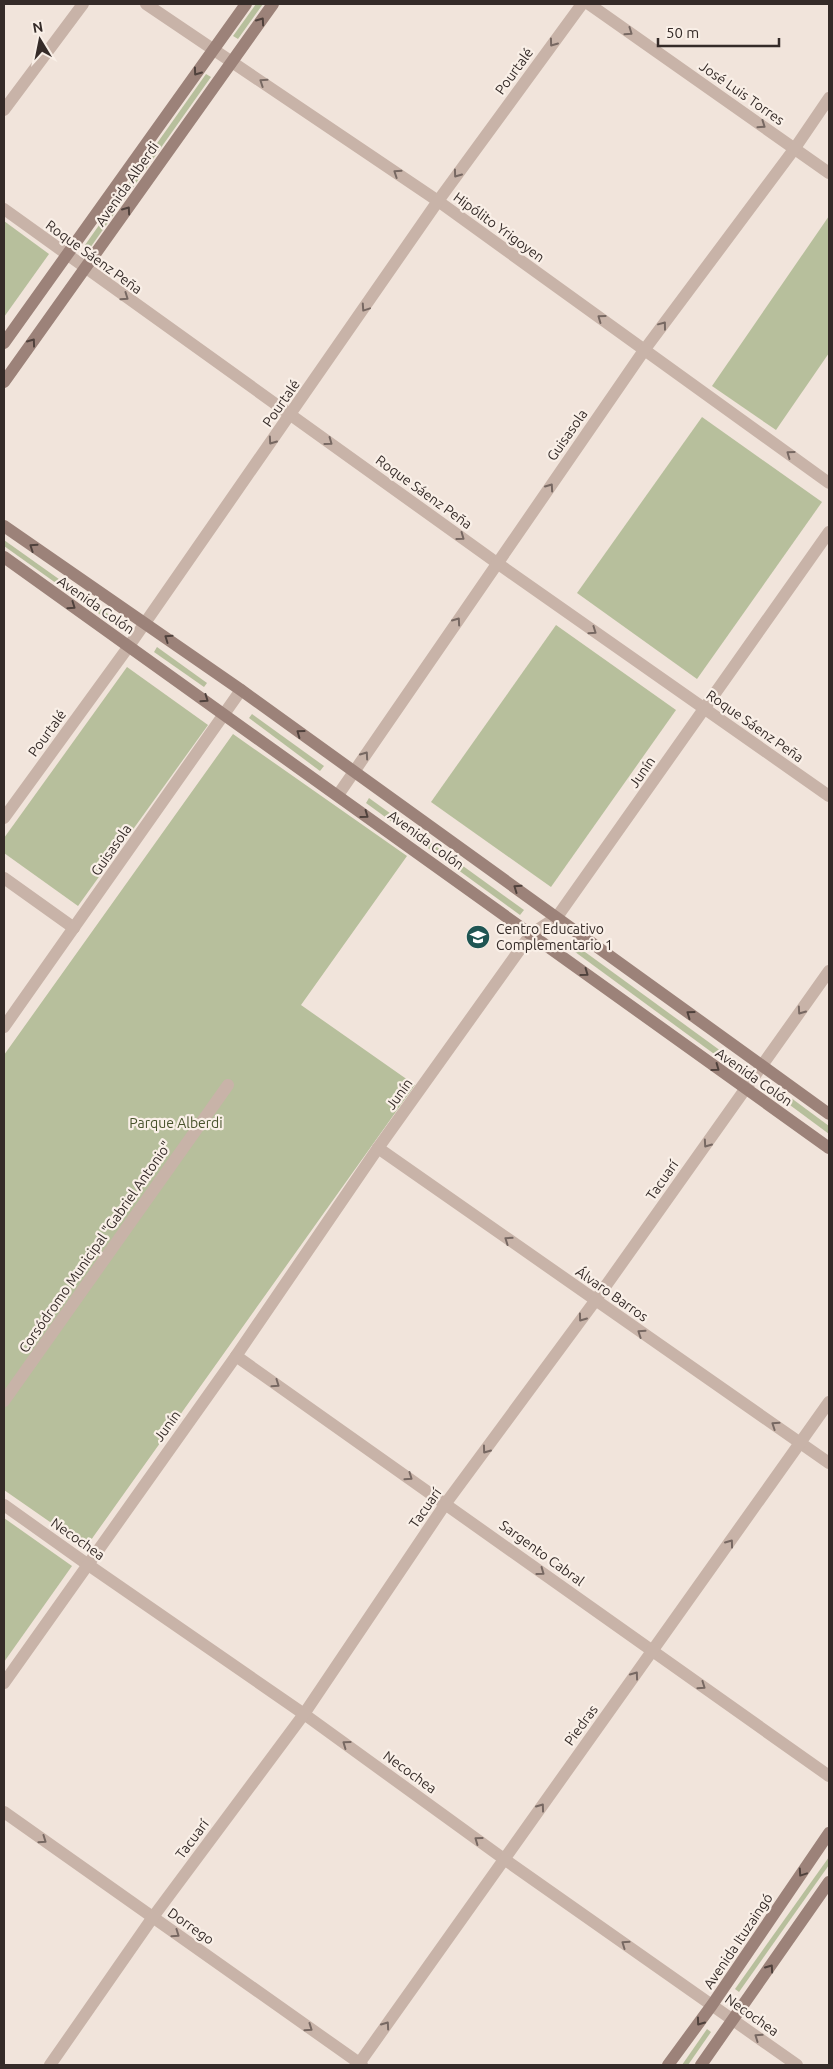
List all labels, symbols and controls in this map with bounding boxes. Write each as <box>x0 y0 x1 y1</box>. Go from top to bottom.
north arrow <box>15 15 65 65</box>
scale bar <box>658 15 779 47</box>
one-way arrow <box>255 17 264 26</box>
text: N <box>31 18 44 36</box>
text: 50 m <box>666 24 699 41</box>
one-way arrow <box>623 26 632 35</box>
one-way arrow <box>551 37 559 46</box>
street label: Pourtalé <box>492 45 536 97</box>
street label: José Luis Torres <box>697 58 787 128</box>
one-way arrow <box>194 66 203 76</box>
one-way arrow <box>259 79 269 88</box>
one-way arrow <box>756 119 765 128</box>
street label: Avenida Alberdi <box>92 139 162 229</box>
one-way arrow <box>455 168 463 177</box>
one-way arrow <box>394 170 403 179</box>
street label: Hipólito Yrigoyen <box>450 189 548 265</box>
one-way arrow <box>121 206 130 216</box>
street label: Roque Sáenz Peña <box>43 217 145 297</box>
one-way arrow <box>119 291 128 300</box>
one-way arrow <box>362 302 371 311</box>
one-way arrow <box>597 315 607 324</box>
one-way arrow <box>657 322 665 331</box>
one-way arrow <box>26 338 35 348</box>
street label: Pourtalé <box>259 376 303 430</box>
street label: Guisasola <box>543 406 591 464</box>
one-way arrow <box>269 435 278 445</box>
one-way arrow <box>323 436 333 445</box>
one-way arrow <box>786 451 796 460</box>
street label: Roque Sáenz Peña <box>373 452 475 532</box>
one-way arrow <box>544 483 553 493</box>
one-way arrow <box>455 531 465 540</box>
one-way arrow <box>30 544 39 553</box>
street label: Avenida Colón <box>55 573 137 637</box>
one-way arrow <box>66 600 76 609</box>
one-way arrow <box>451 617 460 627</box>
one-way arrow <box>587 625 597 634</box>
one-way arrow <box>164 635 173 644</box>
street label: Roque Sáenz Peña <box>703 686 807 766</box>
one-way arrow <box>199 693 209 702</box>
street label: Pourtalé <box>25 707 69 759</box>
one-way arrow <box>296 730 306 739</box>
one-way arrow <box>359 751 368 760</box>
street label: Junín <box>626 753 658 791</box>
street label: Avenida Colón <box>385 807 467 873</box>
one-way arrow <box>359 809 369 818</box>
street label: Guisasola <box>87 821 135 879</box>
one-way arrow <box>513 885 523 894</box>
place label: Centro Educativo Complementario 1 <box>496 921 613 953</box>
school or university icon: Centro Educativo Complementario 1 <box>465 924 491 950</box>
one-way arrow <box>579 967 589 976</box>
one-way arrow <box>798 1006 807 1015</box>
one-way arrow <box>687 1011 696 1020</box>
street label: Avenida Colón <box>713 1045 795 1109</box>
one-way arrow <box>711 1062 720 1071</box>
street label: Junín <box>382 1075 416 1113</box>
park label: Parque Alberdi <box>129 1115 223 1131</box>
street label: Corsódromo Municipal "Gabriel Antonio" <box>16 1138 174 1356</box>
one-way arrow <box>704 1138 713 1147</box>
street label: Tacuarí <box>643 1157 682 1203</box>
one-way arrow <box>504 1237 514 1246</box>
street label: Álvaro Barros <box>573 1262 652 1325</box>
one-way arrow <box>579 1312 587 1321</box>
one-way arrow <box>637 1330 647 1339</box>
one-way arrow <box>270 1378 280 1387</box>
street label: Junín <box>150 1407 184 1445</box>
one-way arrow <box>771 1422 781 1431</box>
one-way arrow <box>483 1444 492 1454</box>
one-way arrow <box>403 1471 413 1480</box>
street label: Tacuarí <box>406 1485 445 1531</box>
street label: Necochea <box>48 1515 108 1563</box>
street label: Sargento Cabral <box>497 1517 588 1589</box>
one-way arrow <box>724 1539 733 1548</box>
one-way arrow <box>536 1565 545 1575</box>
one-way arrow <box>629 1671 638 1681</box>
one-way arrow <box>696 1680 706 1689</box>
street label: Piedras <box>561 1702 601 1748</box>
one-way arrow <box>342 1741 352 1750</box>
street label: Necochea <box>380 1747 440 1797</box>
one-way arrow <box>535 1803 544 1813</box>
street label: Tacuarí <box>172 1816 212 1862</box>
one-way arrow <box>38 1834 47 1843</box>
one-way arrow <box>475 1837 484 1845</box>
one-way arrow <box>799 1867 808 1877</box>
street label: Avenida Ituzaingó <box>700 1890 776 1992</box>
street label: Dorrego <box>165 1904 217 1948</box>
one-way arrow <box>170 1928 180 1937</box>
one-way arrow <box>621 1941 630 1950</box>
one-way arrow <box>764 1964 773 1974</box>
street label: Necochea <box>722 1991 782 2039</box>
one-way arrow <box>698 2016 706 2025</box>
one-way arrow <box>303 2022 313 2031</box>
one-way arrow <box>380 2022 390 2031</box>
one-way arrow <box>754 2034 763 2043</box>

